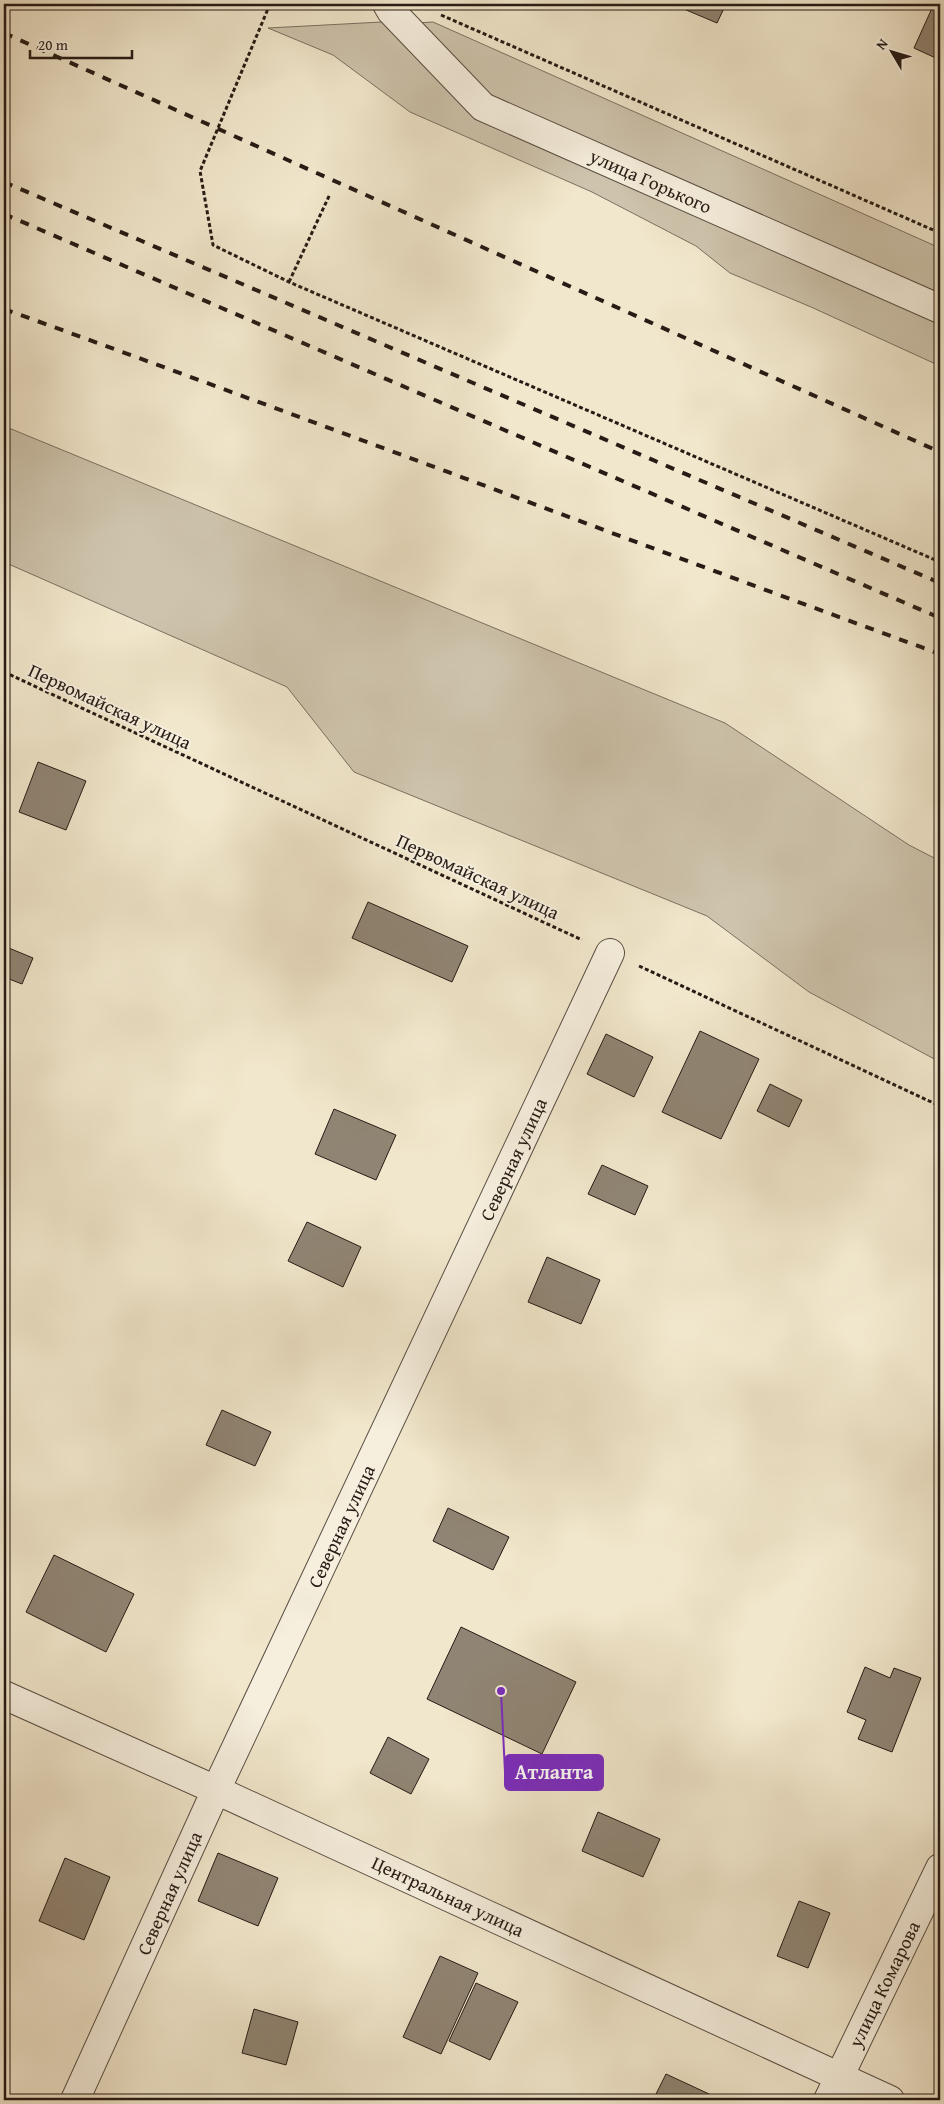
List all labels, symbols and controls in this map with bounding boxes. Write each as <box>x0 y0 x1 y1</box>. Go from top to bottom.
scale bar <box>30 28 132 60</box>
north arrow <box>866 28 916 78</box>
text: 20 m <box>38 34 69 55</box>
text: N <box>871 34 893 54</box>
street label: улица Горького <box>585 141 717 220</box>
street label: Первомайская улица <box>24 656 196 756</box>
street label: Первомайская улица <box>392 826 564 926</box>
street label: Северная улица <box>472 1093 554 1225</box>
street label: Северная улица <box>300 1460 382 1592</box>
callout: Атланта <box>505 1755 603 1790</box>
text: Атланта <box>515 1757 594 1786</box>
street label: Северная улица <box>129 1827 209 1959</box>
street label: Центральная улица <box>367 1848 529 1944</box>
street label: улица Комарова <box>841 1916 927 2053</box>

